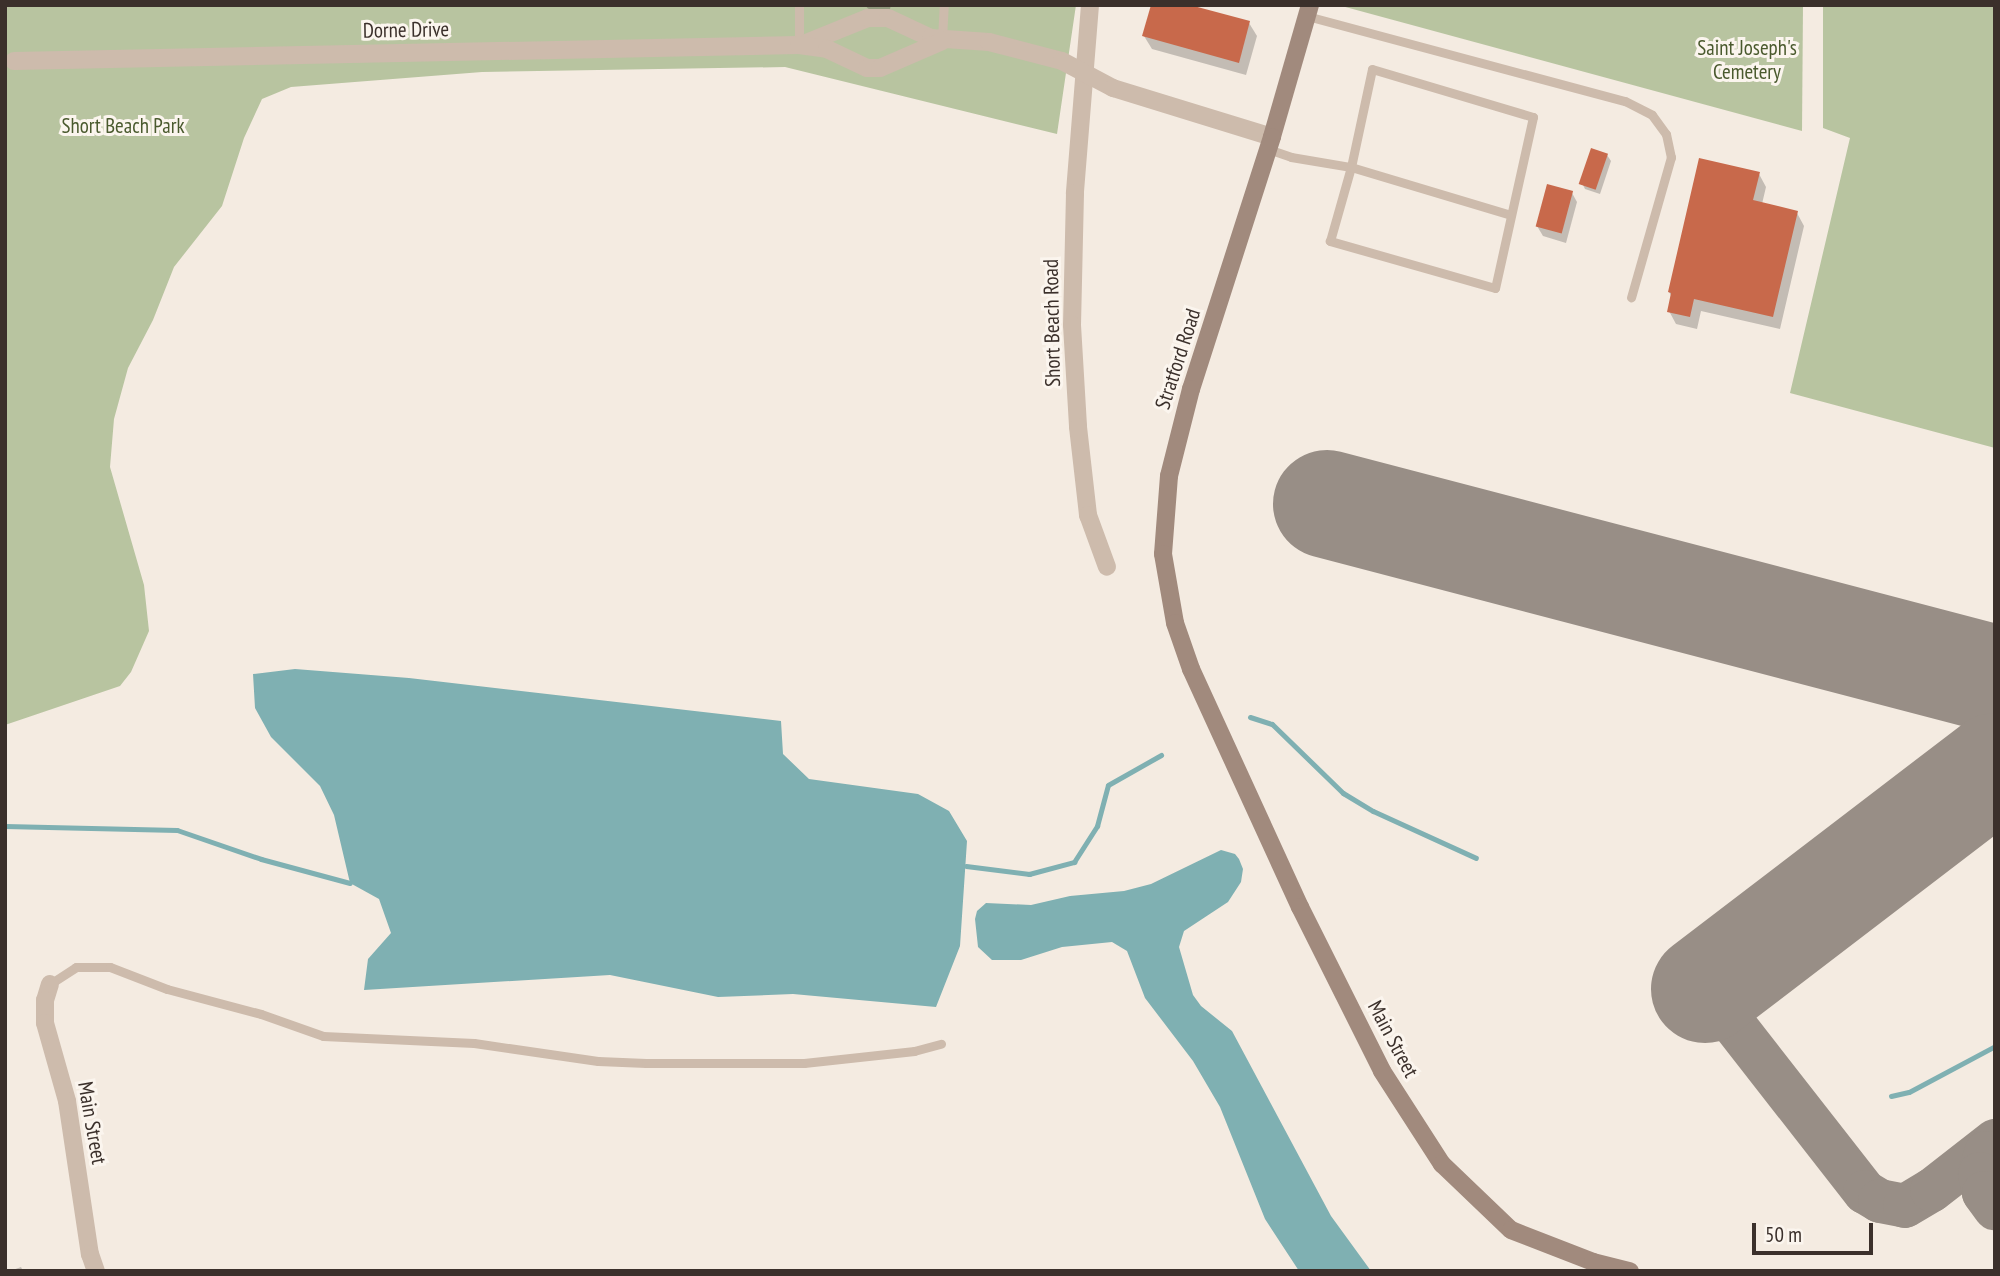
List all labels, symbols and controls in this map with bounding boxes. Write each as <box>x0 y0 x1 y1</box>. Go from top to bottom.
street label: Dorne Drive <box>363 17 449 43</box>
park label: Saint Joseph's Cemetery <box>1697 35 1797 85</box>
park label: Short Beach Park <box>61 113 185 139</box>
street label: Short Beach Road <box>1038 259 1066 387</box>
street label: Stratford Road <box>1150 306 1206 412</box>
street label: Main Street <box>1362 996 1424 1082</box>
street label: Main Street <box>72 1080 112 1166</box>
scale bar <box>1755 1210 1876 1254</box>
text: 50 m <box>1765 1221 1802 1248</box>

